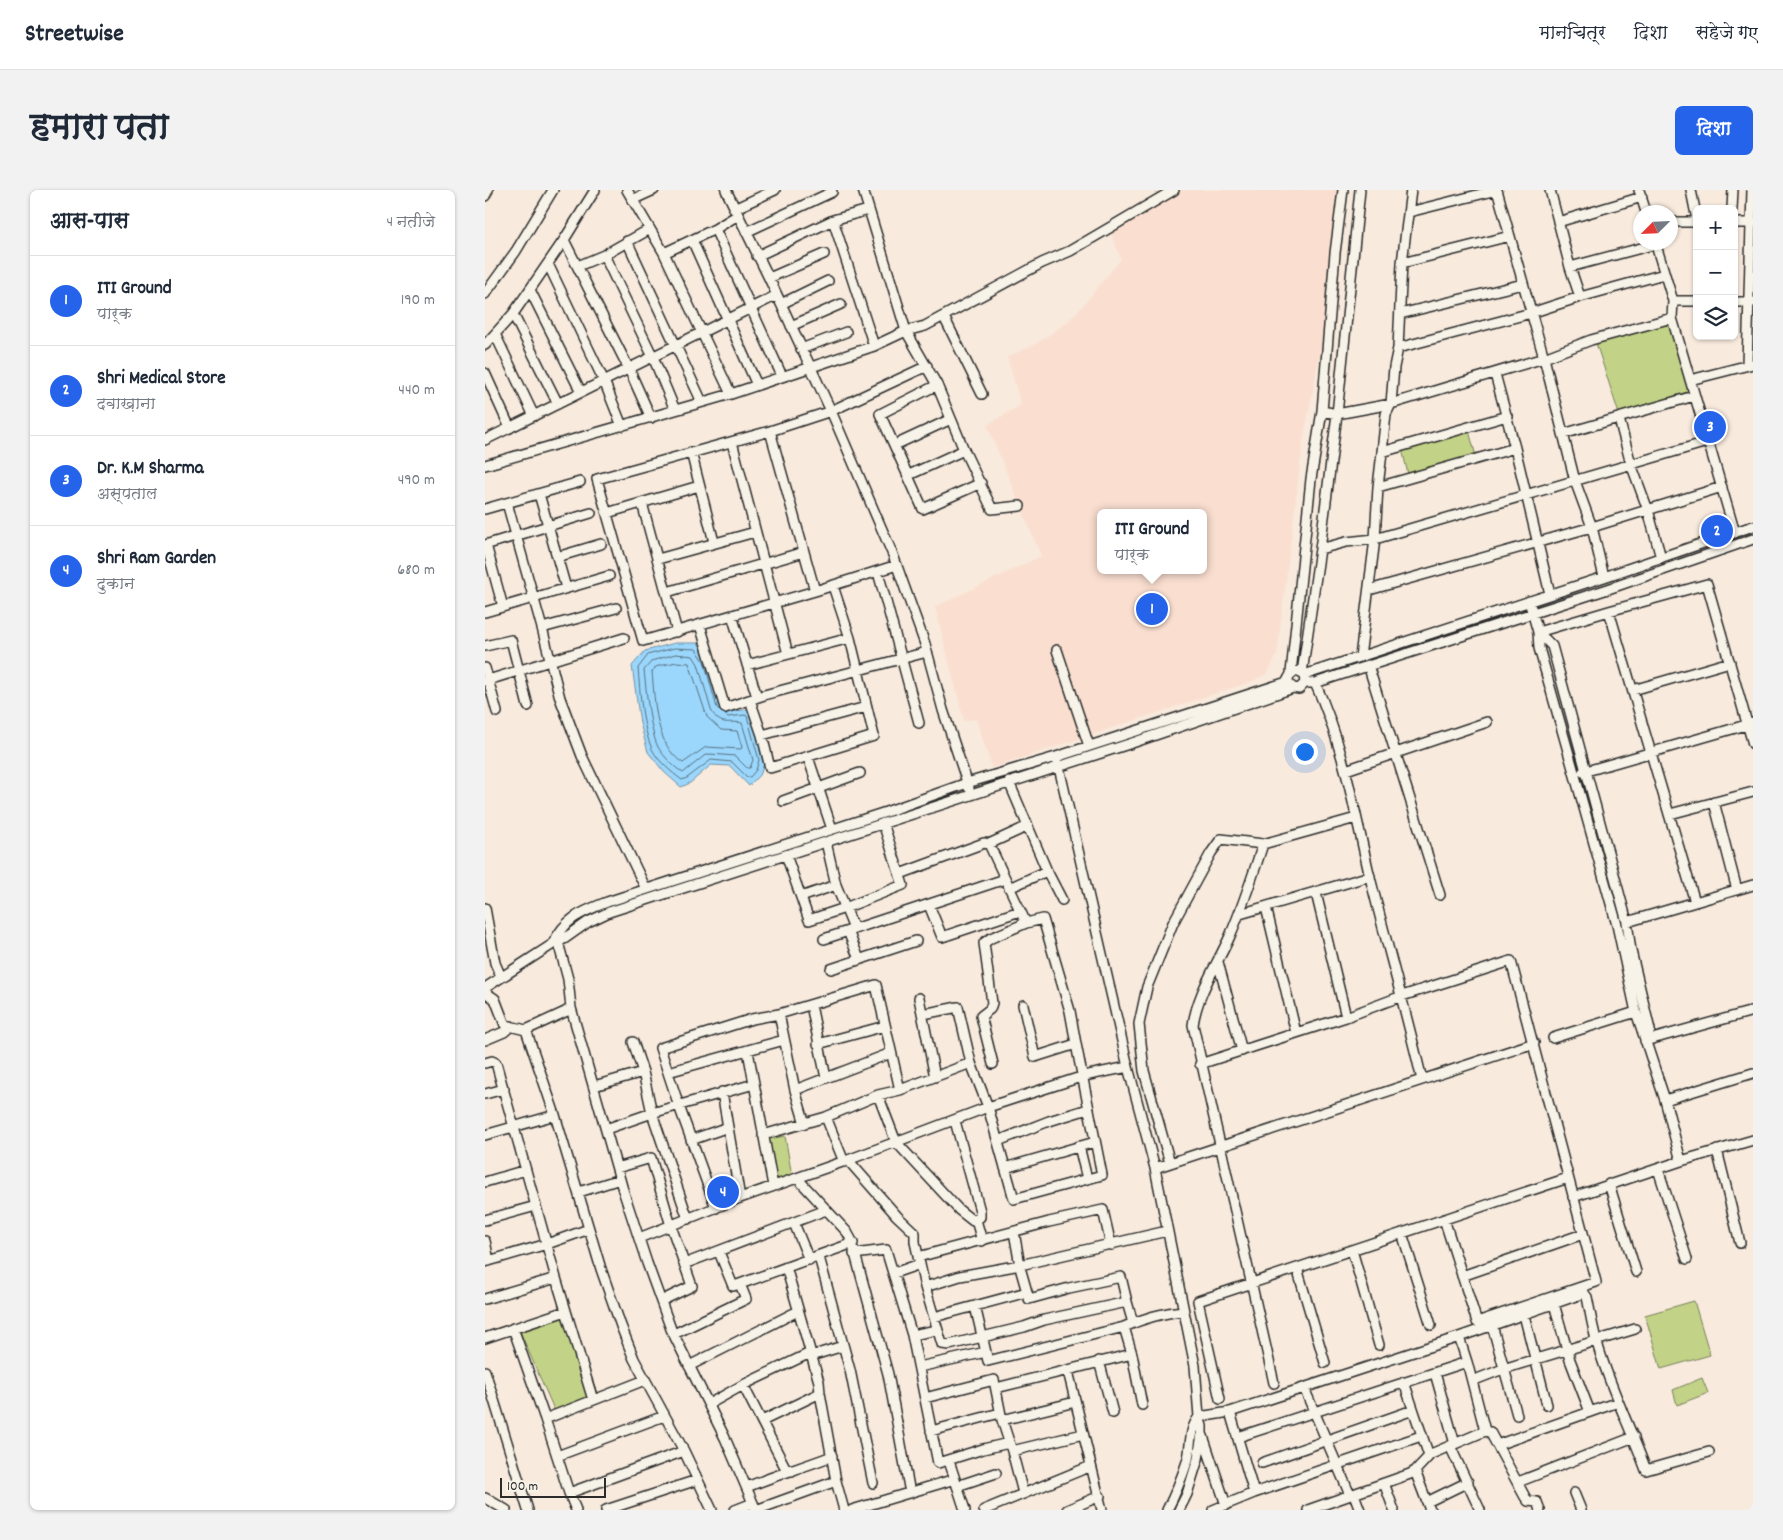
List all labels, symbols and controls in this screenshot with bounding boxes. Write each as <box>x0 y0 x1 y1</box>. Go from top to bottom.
text: Streetwise <box>25 18 124 52</box>
text: मानचित्र <box>1539 22 1606 47</box>
text: दिशा <box>1634 22 1668 47</box>
text: सहेजे गए <box>1696 22 1758 47</box>
text: हमारा पता <box>30 105 169 155</box>
button: दिशा <box>1675 106 1753 155</box>
north arrow <box>1633 205 1678 250</box>
map controls <box>1693 205 1738 340</box>
button: + <box>1693 205 1738 250</box>
text: आस-पास <box>50 208 129 238</box>
text: 4 नतीजे <box>387 211 435 234</box>
button: − <box>1693 250 1738 295</box>
text: ITI Ground <box>97 276 172 303</box>
text: 1 <box>64 289 68 312</box>
text: 190 m <box>401 289 435 312</box>
button: layers <box>1693 295 1738 340</box>
text: पार्क <box>97 303 132 326</box>
text: Shri Medical Store <box>97 366 226 393</box>
text: 2 <box>63 379 70 402</box>
text: 440 m <box>398 379 435 402</box>
text: दवाख़ाना <box>97 393 155 416</box>
pin: 3 <box>1694 408 1726 446</box>
text: Dr. K.M Sharma <box>97 456 204 483</box>
text: 3 <box>62 469 70 492</box>
text: 490 m <box>398 469 435 492</box>
text: अस्पताल <box>97 483 157 506</box>
popup <box>1097 509 1207 574</box>
pin: 2 <box>1701 512 1733 550</box>
text: ITI Ground <box>1115 517 1189 544</box>
text: पार्क <box>1115 544 1149 567</box>
text: Shri Ram Garden <box>97 546 216 573</box>
text: 4 <box>63 559 69 582</box>
text: 680 m <box>397 559 435 582</box>
text: दुकान <box>97 573 135 596</box>
pin: 1 <box>1136 590 1168 628</box>
your location <box>1292 739 1318 765</box>
pin: 4 <box>707 1173 739 1211</box>
scale bar <box>500 1475 606 1498</box>
text: 100 m <box>507 1477 538 1497</box>

